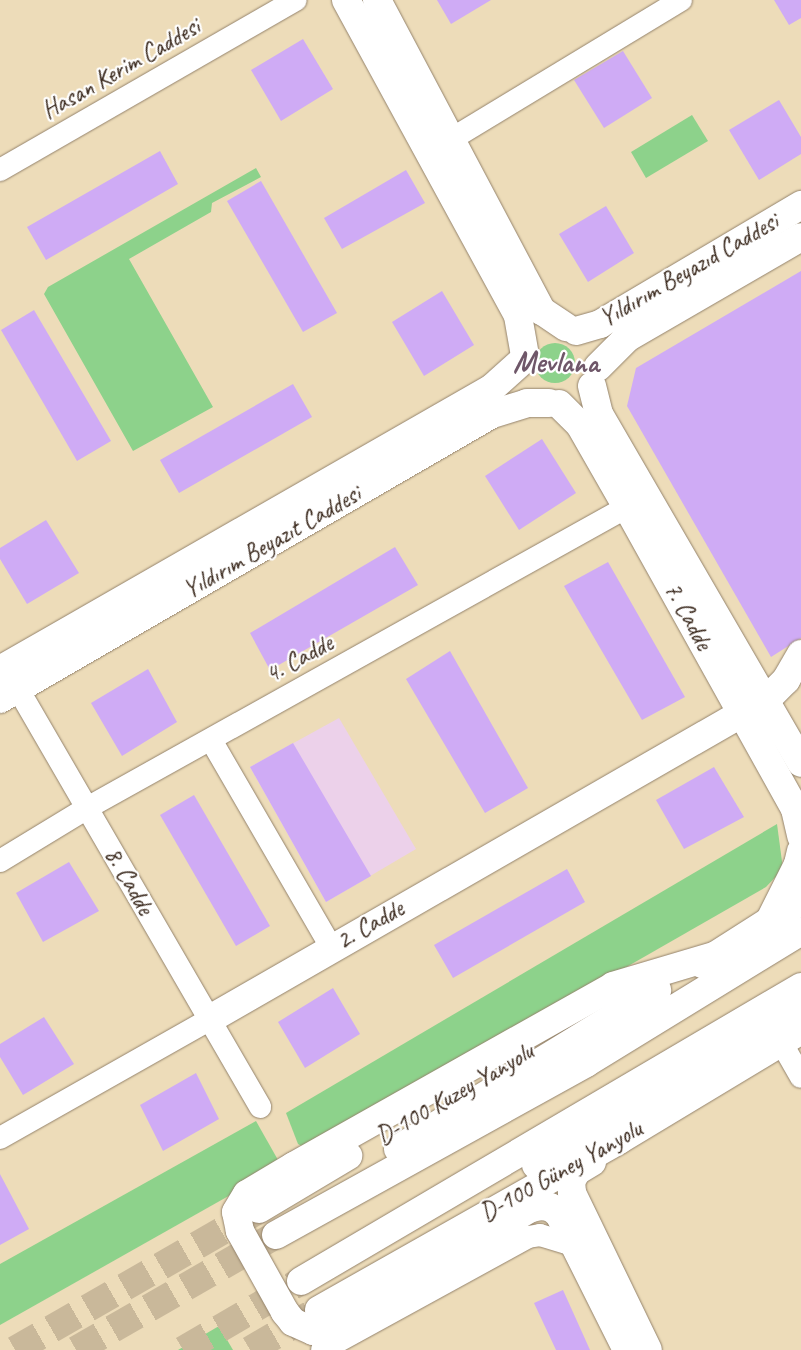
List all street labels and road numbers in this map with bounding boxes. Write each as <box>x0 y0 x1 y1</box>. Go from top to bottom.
street label: Hasan Kerim Caddesi <box>36 11 206 127</box>
street label: Yıldırım Beyazıd Caddesi <box>594 207 784 333</box>
street label: Yıldırım Beyazıt Caddesi <box>178 479 366 605</box>
street label: 7. Cadde <box>657 577 719 655</box>
street label: 4. Cadde <box>260 628 338 690</box>
street label: 8. Cadde <box>98 842 160 920</box>
street label: 2. Cadde <box>331 894 409 956</box>
street label: D-100 Kuzey Yanyolu <box>371 1037 539 1151</box>
street label: D-100 Güney Yanyolu <box>474 1114 648 1228</box>

